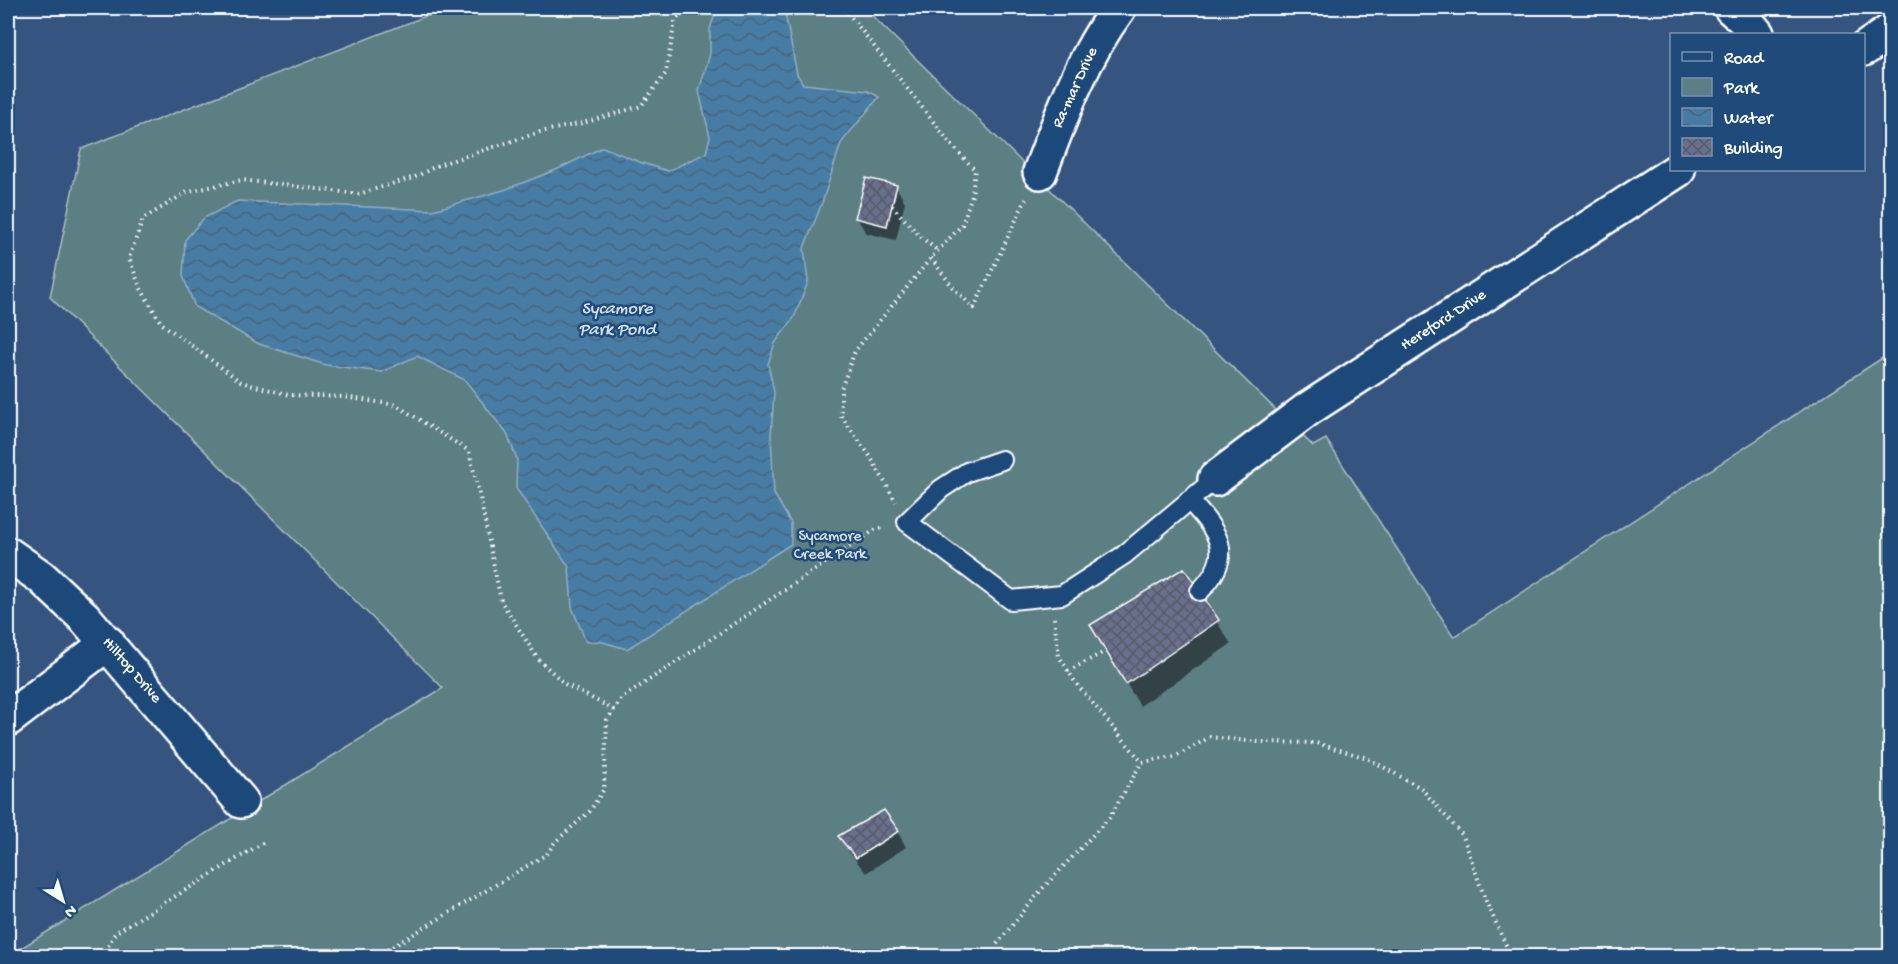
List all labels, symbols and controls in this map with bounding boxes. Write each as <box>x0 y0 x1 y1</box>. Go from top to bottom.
legend <box>1670 33 1865 171</box>
street label: Ra-mar Drive <box>1049 44 1103 131</box>
text: Road <box>1724 49 1765 70</box>
text: Park <box>1723 79 1760 100</box>
text: Water <box>1724 109 1774 130</box>
text: Building <box>1723 139 1783 160</box>
street label: Hereford Drive <box>1398 286 1491 356</box>
water label: Sycamore Park Pond <box>579 299 658 341</box>
park label: Sycamore Creek Park <box>794 528 868 565</box>
street label: Hilltop Drive <box>97 634 165 708</box>
north arrow <box>33 871 93 931</box>
text: N <box>60 899 80 921</box>

